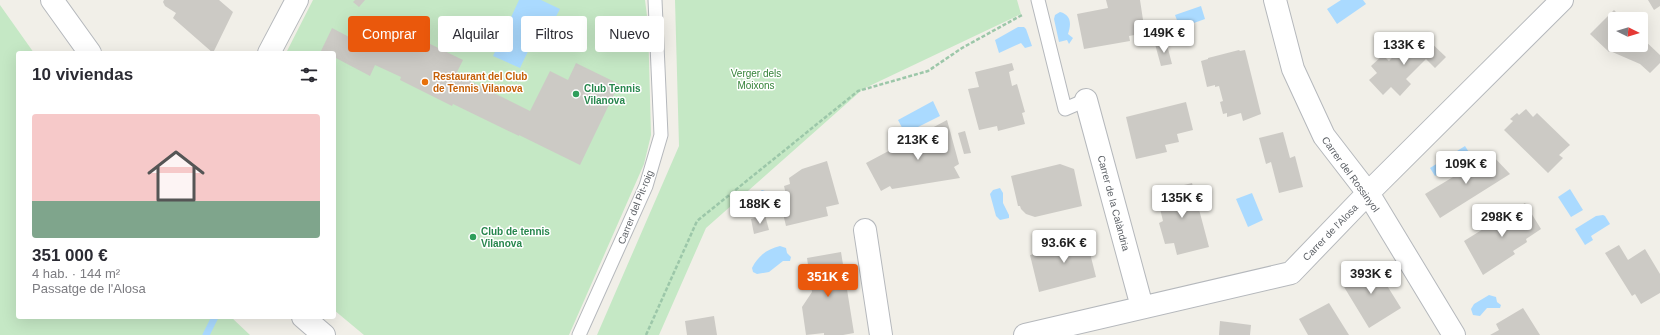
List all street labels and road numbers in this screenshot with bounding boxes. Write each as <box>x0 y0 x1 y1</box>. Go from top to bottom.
street label: Carrer del Rossinyol <box>1320 134 1382 214</box>
street label: Carrer de la Calàndria <box>1095 154 1132 252</box>
street label: Carrer del Pit-roig <box>616 169 655 246</box>
street label: Carrer de l'Alosa <box>1301 202 1360 263</box>

